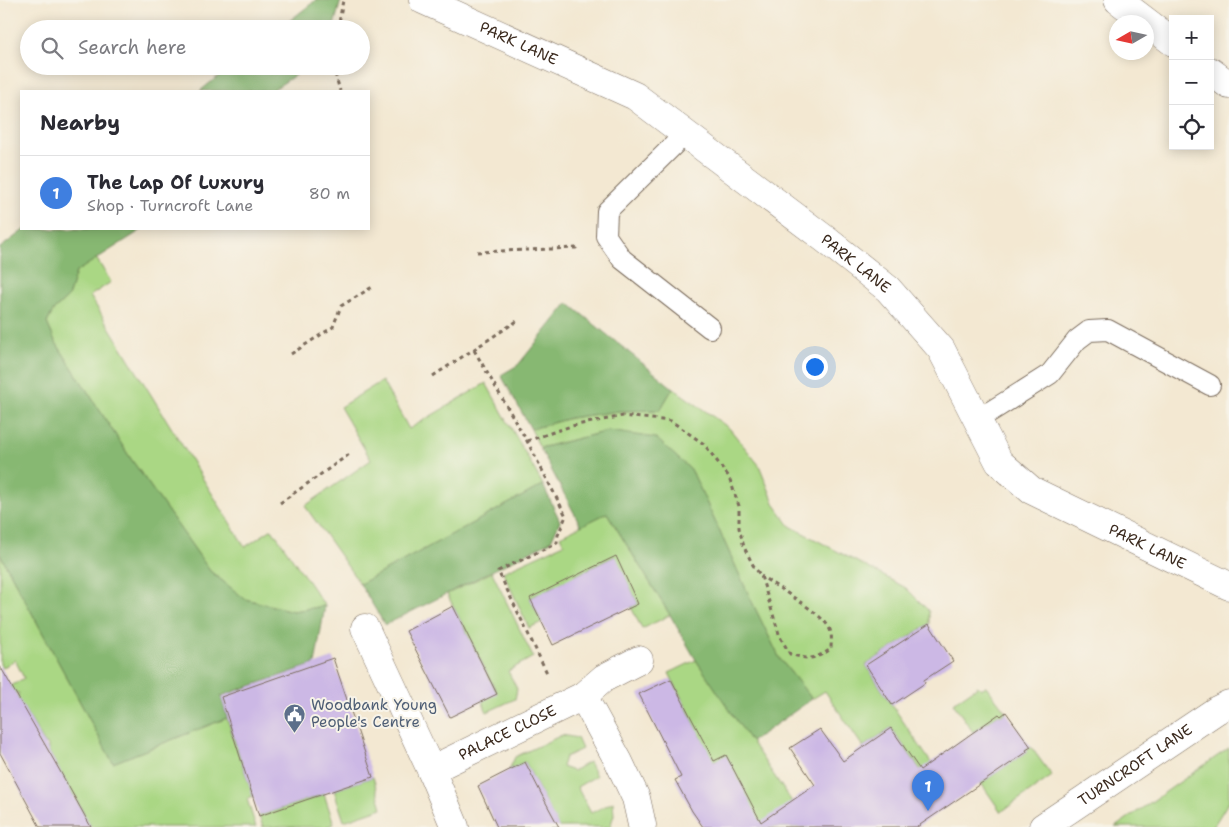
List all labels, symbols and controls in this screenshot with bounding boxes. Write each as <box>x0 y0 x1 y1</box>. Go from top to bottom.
north arrow <box>1109 15 1154 60</box>
map controls <box>1169 15 1214 150</box>
button: + <box>1169 15 1214 60</box>
street label: PARK LANE <box>476 17 561 70</box>
search box <box>20 20 370 75</box>
icon: search <box>38 34 66 62</box>
text: Search here <box>78 35 187 60</box>
button: − <box>1169 60 1214 105</box>
button: locate <box>1169 105 1214 150</box>
text: Nearby <box>40 109 120 137</box>
text: The Lap Of Luxury <box>87 170 264 195</box>
text: 1 <box>52 183 60 204</box>
text: 80 m <box>309 183 350 204</box>
text: Shop · Turncroft Lane <box>87 195 253 216</box>
street label: PARK LANE <box>817 230 895 297</box>
your location <box>802 354 828 380</box>
street label: PARK LANE <box>1105 519 1190 574</box>
place label: Woodbank Young People's Centre <box>311 695 437 732</box>
street label: PALACE CLOSE <box>455 701 560 765</box>
public building icon: Woodbank Young People's Centre <box>283 702 307 733</box>
street label: TURNCROFT LANE <box>1074 719 1196 811</box>
pin: 1 <box>912 770 944 811</box>

